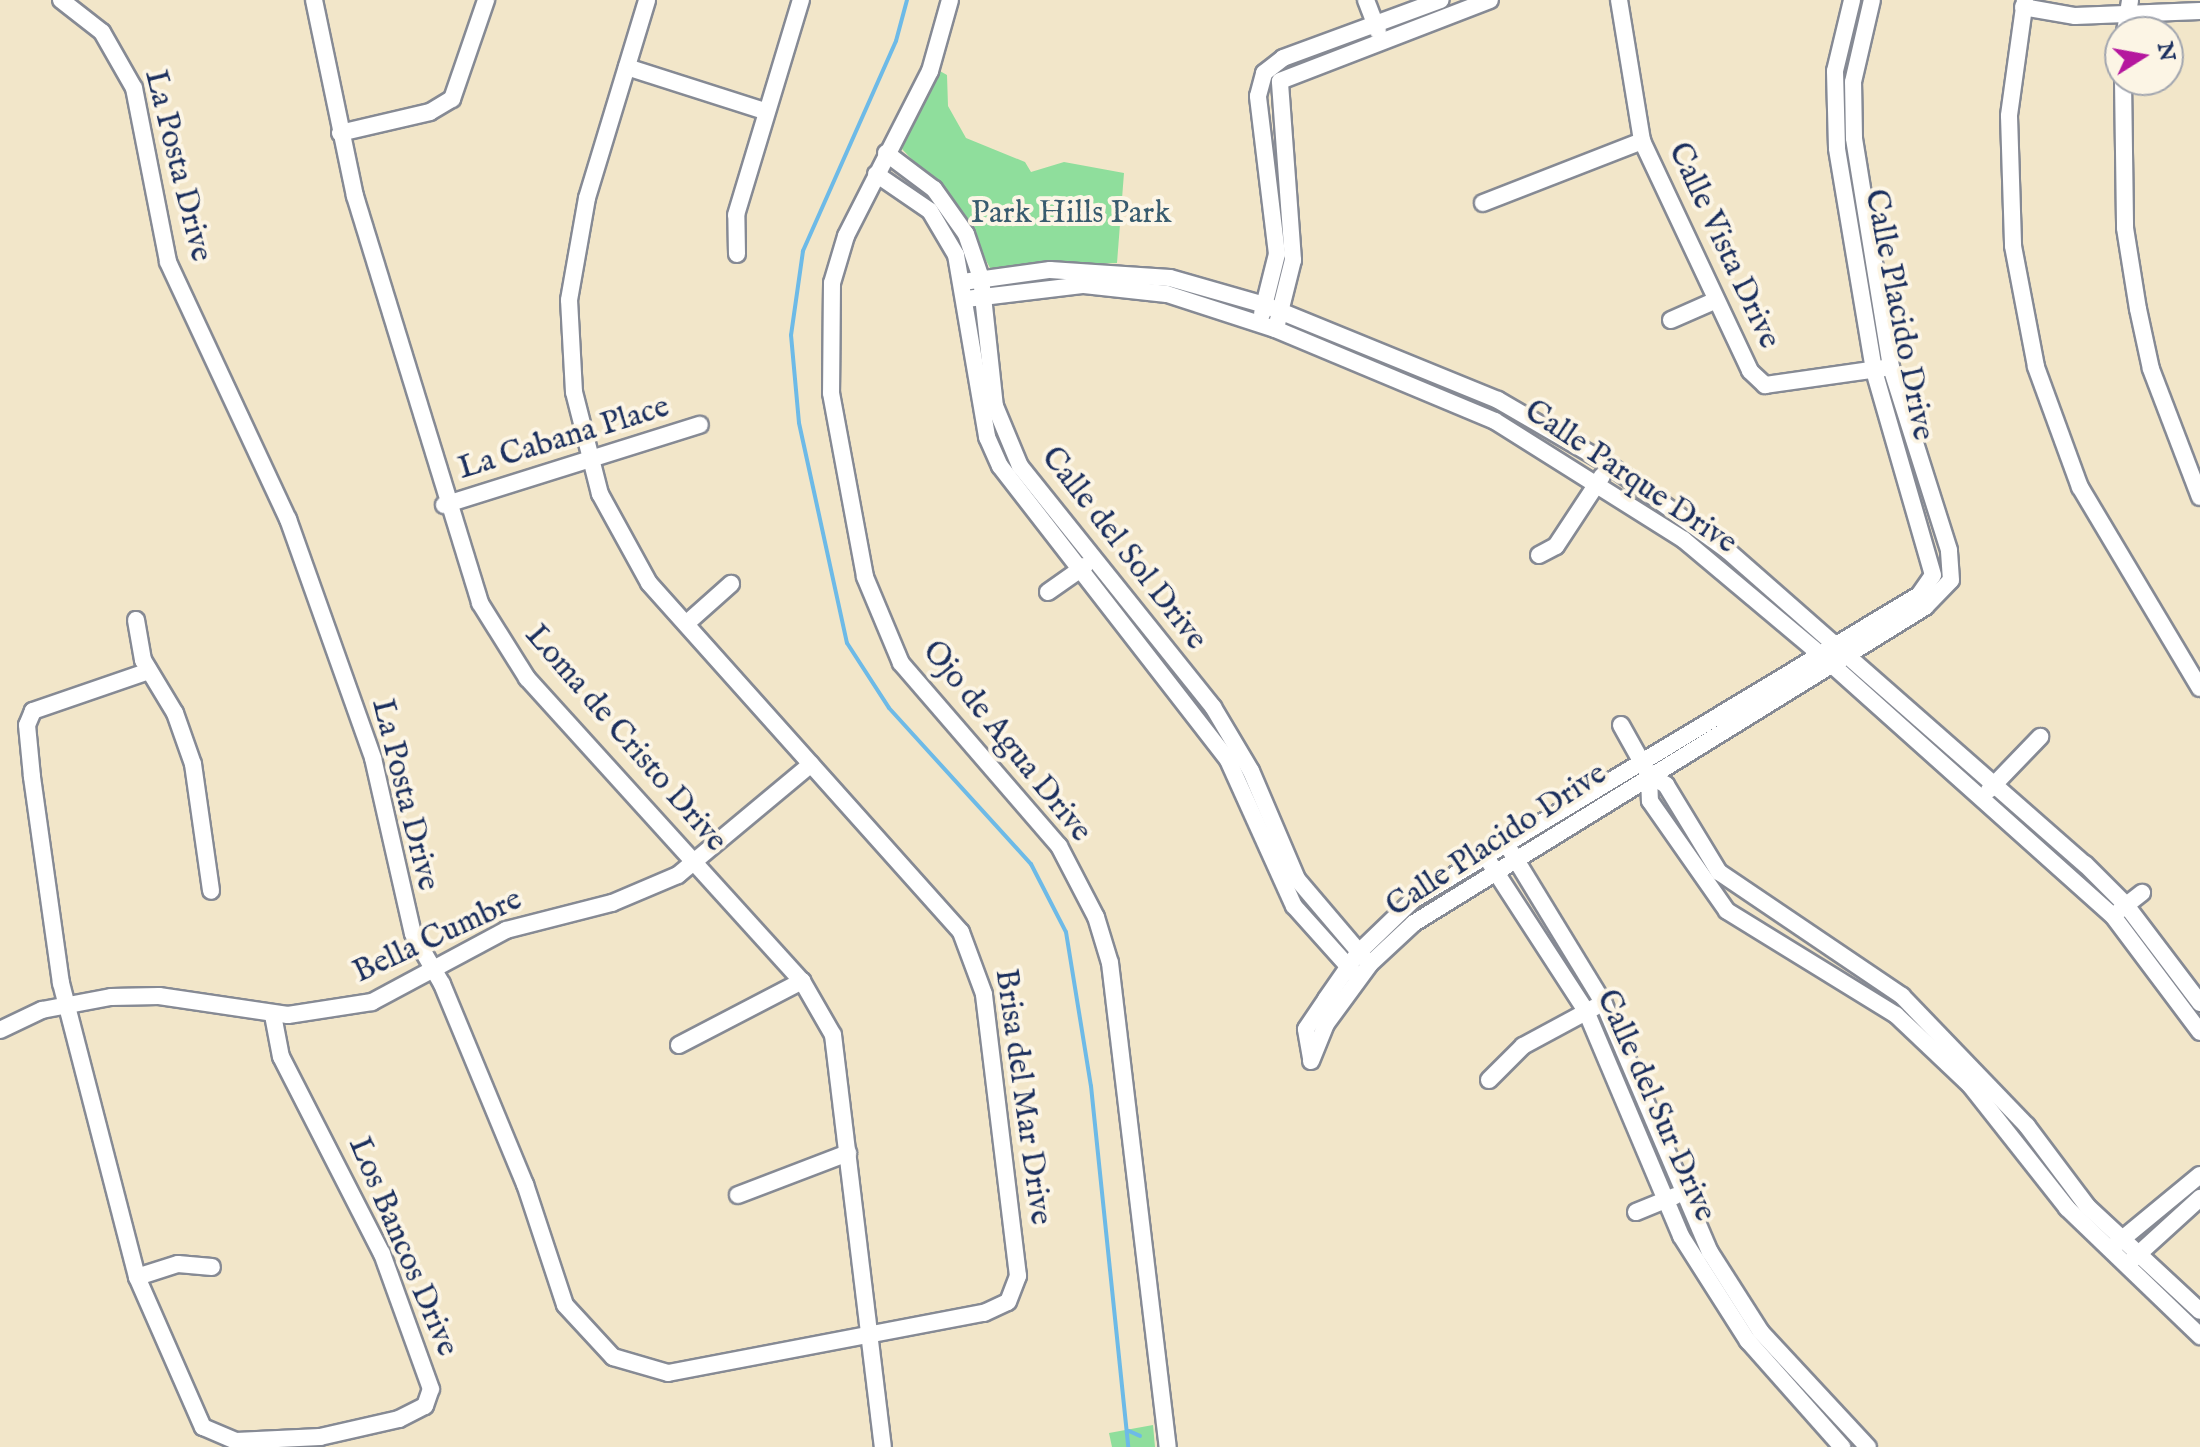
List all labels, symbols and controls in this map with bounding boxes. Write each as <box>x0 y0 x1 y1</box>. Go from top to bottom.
north arrow <box>2104 16 2184 96</box>
text: N <box>2150 40 2181 64</box>
street label: La Posta Drive <box>135 66 219 266</box>
street label: Calle Vista Drive <box>1659 137 1787 355</box>
street label: Calle Placido Drive <box>1855 186 1941 444</box>
park label: Park Hills Park <box>971 195 1171 233</box>
street label: La Cabana Place <box>454 389 674 489</box>
street label: Calle Parque Drive <box>1516 393 1744 563</box>
street label: Calle del Sol Drive <box>1032 440 1214 658</box>
street label: Loma de Cristo Drive <box>516 618 734 860</box>
street label: Ojo de Agua Drive <box>913 634 1099 850</box>
street label: La Posta Drive <box>362 695 446 895</box>
street label: Calle Placido Drive <box>1380 756 1614 926</box>
street label: Bella Cumbre <box>348 881 528 993</box>
street label: Brisa del Mar Drive <box>985 966 1059 1228</box>
street label: Calle del Sur Drive <box>1587 984 1723 1228</box>
street label: Los Bancos Drive <box>339 1132 465 1362</box>

